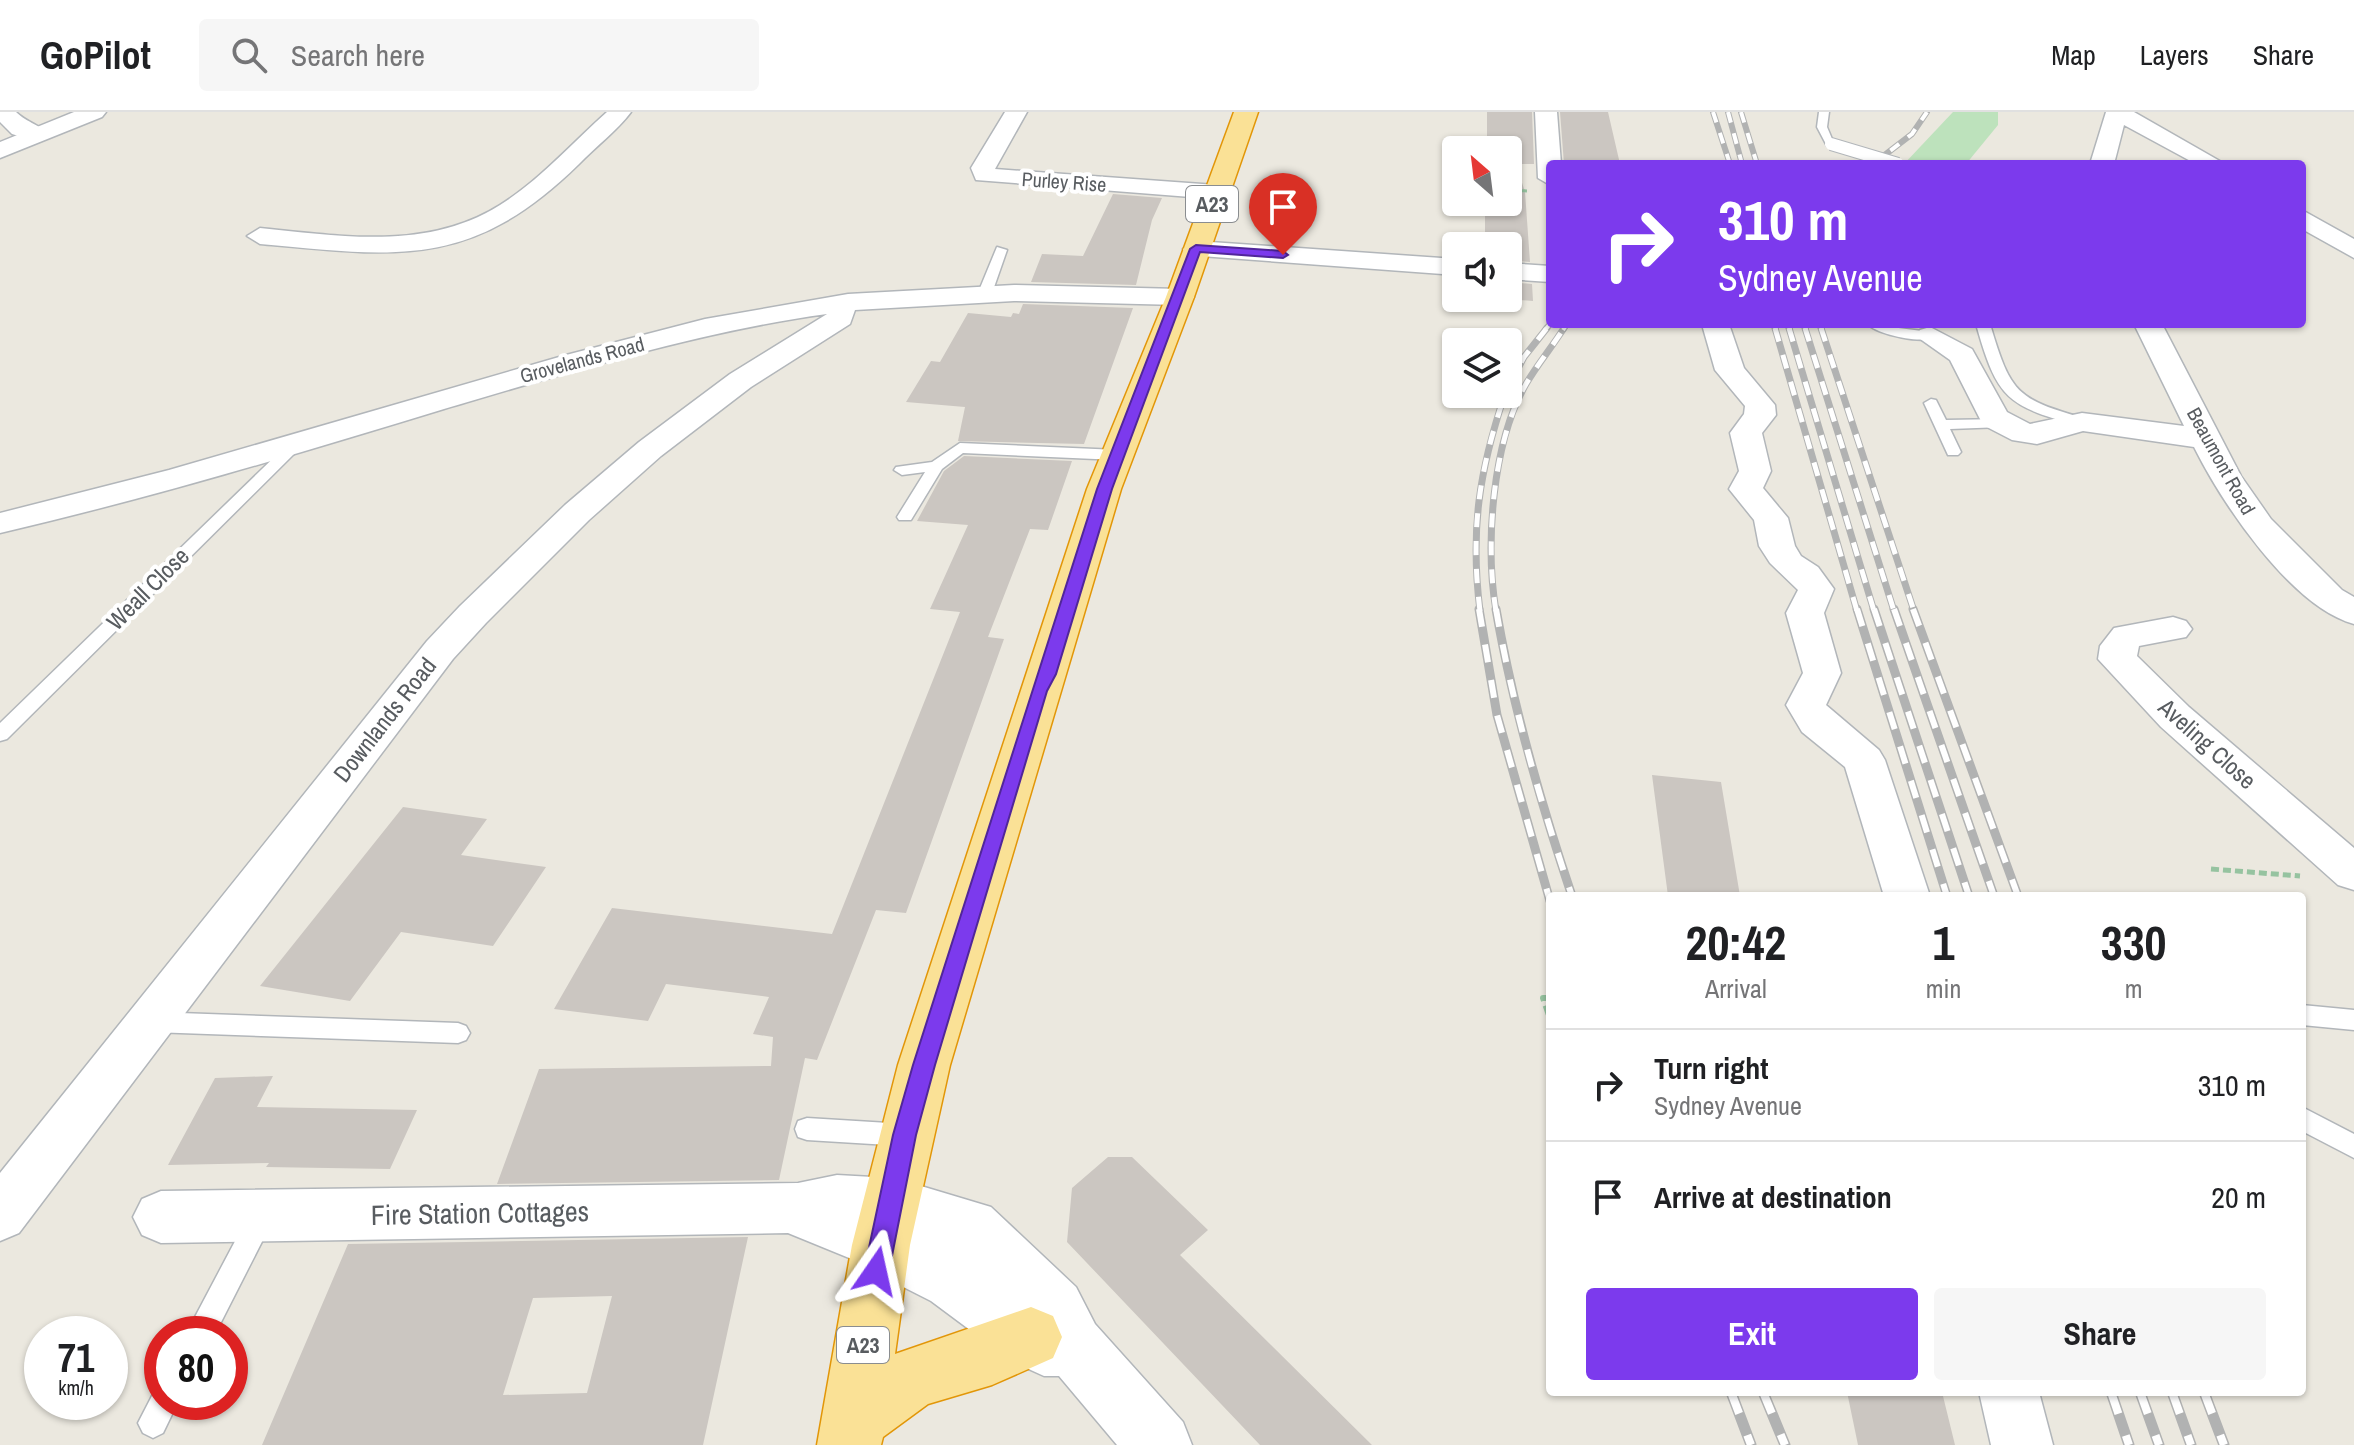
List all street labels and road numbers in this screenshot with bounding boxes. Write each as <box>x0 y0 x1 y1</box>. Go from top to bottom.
street label: Purley Rise <box>1021 165 1107 198</box>
road number: A23 <box>1186 186 1238 222</box>
street label: Grovelands Road <box>517 330 647 389</box>
street label: Beaumont Road <box>2181 402 2262 519</box>
street label: Weall Close <box>99 540 196 637</box>
street label: Downlands Road <box>325 650 443 788</box>
street label: Aveling Close <box>2151 690 2263 796</box>
street label: Fire Station Cottages <box>371 1192 589 1234</box>
road number: A23 <box>837 1327 889 1363</box>

